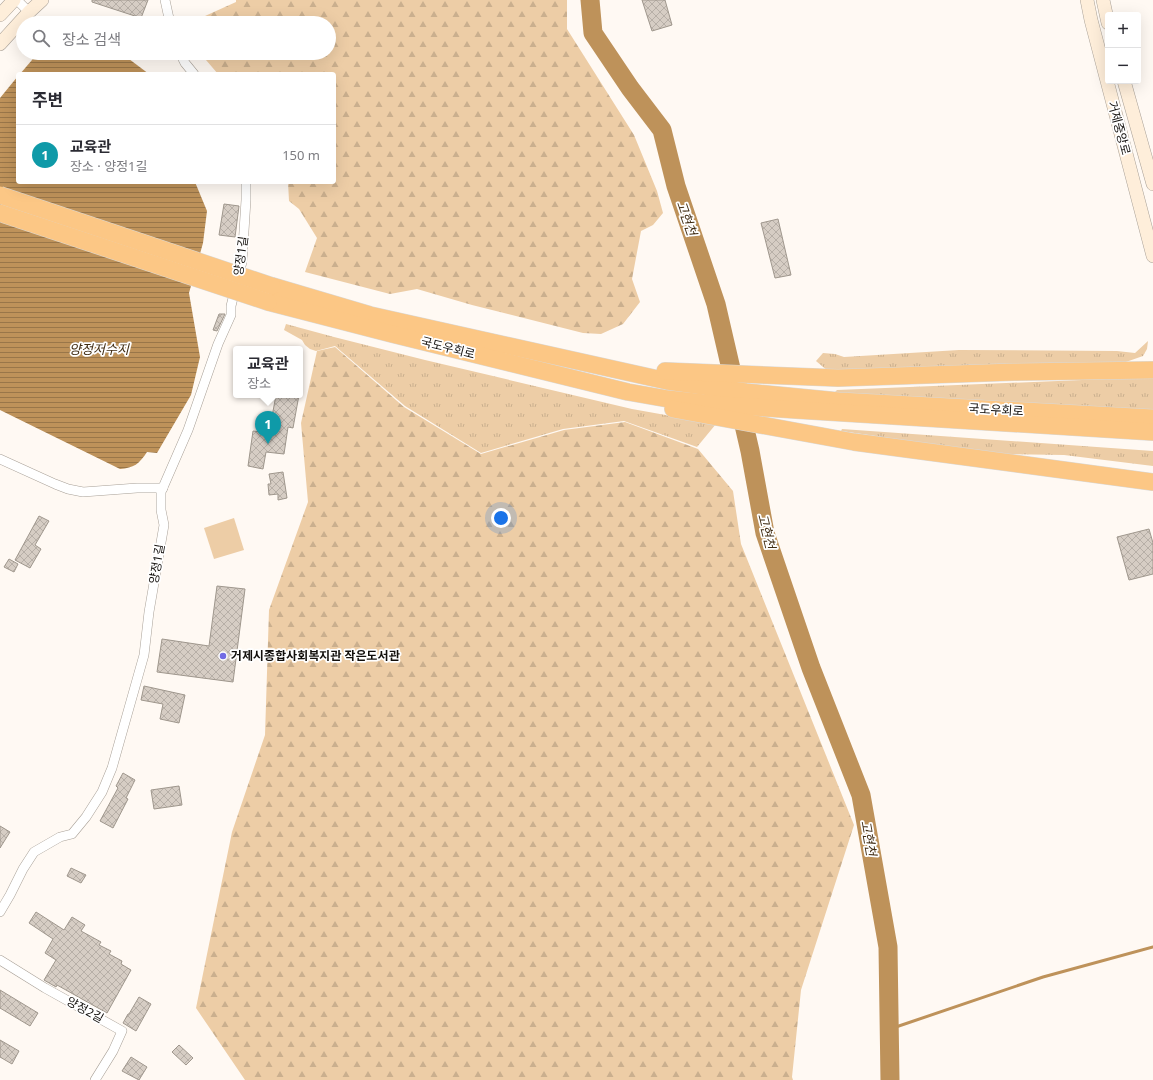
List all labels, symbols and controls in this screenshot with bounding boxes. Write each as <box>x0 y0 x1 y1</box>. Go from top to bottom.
map controls <box>1105 12 1141 84</box>
button: + <box>1105 12 1141 48</box>
search box <box>16 16 336 60</box>
icon: search <box>30 27 52 49</box>
text: 장소 검색 <box>62 29 121 49</box>
button: − <box>1105 48 1141 84</box>
text: 주변 <box>32 88 63 111</box>
street label: 거제중앙로 <box>1104 99 1135 157</box>
text: 교육관 <box>70 136 111 156</box>
text: 1 <box>41 146 49 164</box>
text: 150 m <box>282 146 320 164</box>
text: 장소 · 양정1길 <box>70 157 147 175</box>
water label: 고현천 <box>673 198 702 239</box>
street label: 양정1길 <box>229 235 252 277</box>
street label: 국도우회로 <box>419 333 477 362</box>
water label: 양정저수지 <box>69 340 130 358</box>
popup <box>233 346 303 398</box>
text: 교육관 <box>247 353 289 373</box>
text: 장소 <box>247 374 271 392</box>
street label: 국도우회로 <box>968 400 1024 419</box>
pin: 1 <box>255 411 281 444</box>
your location <box>491 508 511 528</box>
water label: 고현천 <box>754 511 780 552</box>
street label: 양정1길 <box>145 543 168 585</box>
place label: 거제시종합사회복지관 작은도서관 <box>231 647 400 664</box>
marker: 거제시종합사회복지관 작은도서관 <box>218 651 228 661</box>
water label: 고현천 <box>857 819 881 858</box>
street label: 양정2길 <box>64 992 107 1027</box>

